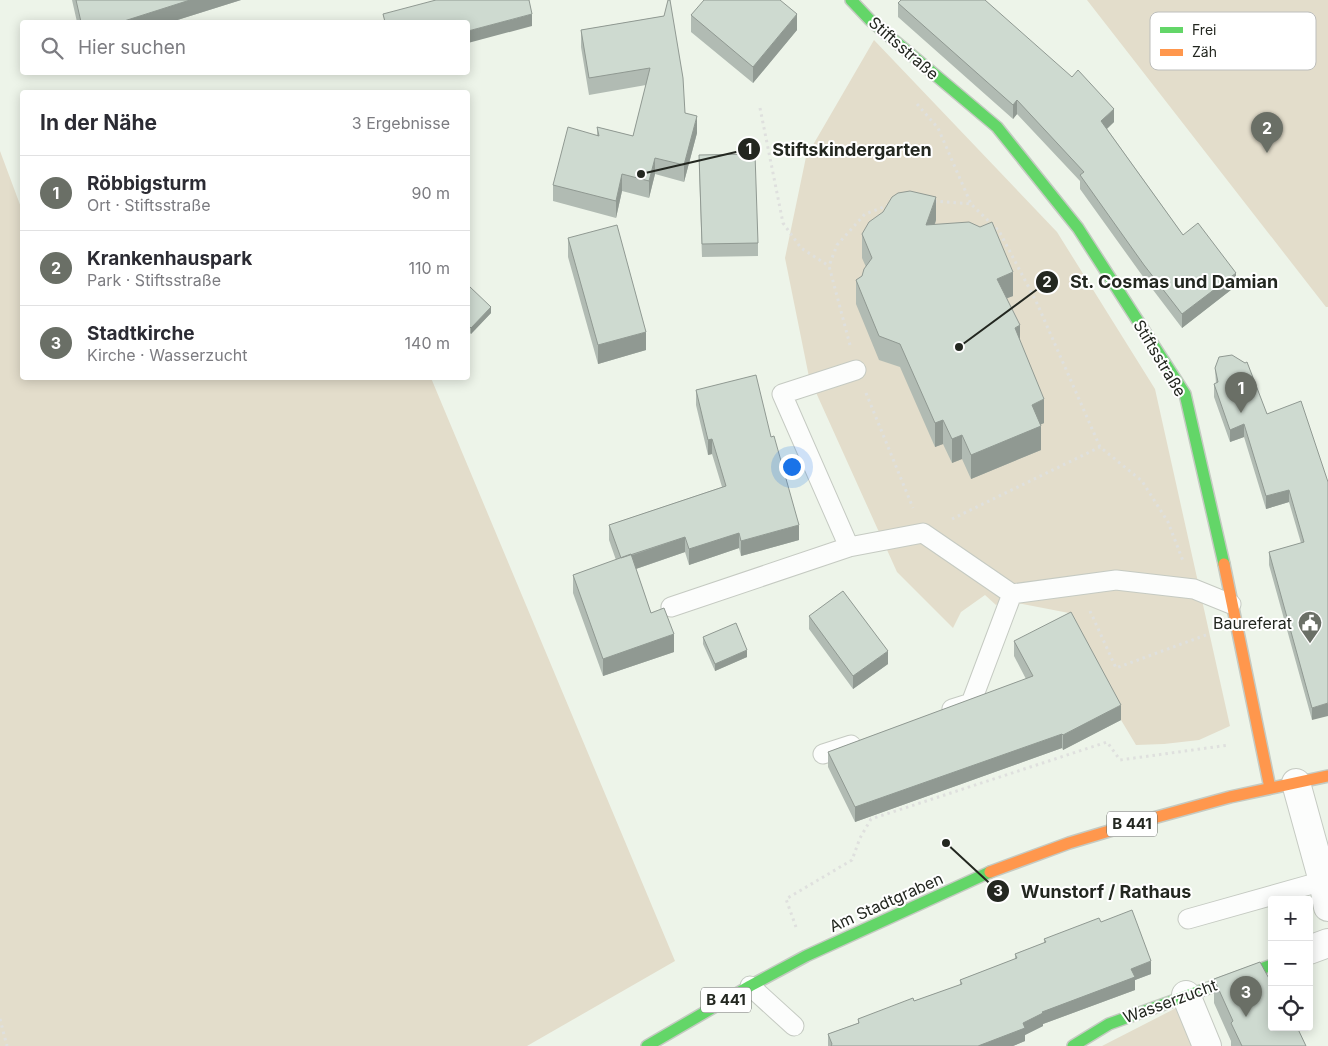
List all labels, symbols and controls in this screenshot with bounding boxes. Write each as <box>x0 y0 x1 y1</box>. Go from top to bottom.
street label: Stiftsstraße <box>865 12 943 84</box>
legend <box>1150 12 1316 70</box>
search box <box>20 20 470 75</box>
text: Frei <box>1192 21 1216 38</box>
icon: search <box>38 34 66 62</box>
text: Hier suchen <box>78 36 186 59</box>
text: Zäh <box>1192 43 1217 60</box>
text: In der Nähe <box>40 110 157 135</box>
pin: 2 <box>1251 112 1283 153</box>
text: 3 Ergebnisse <box>352 113 450 133</box>
callout: Stiftskindergarten <box>737 133 941 166</box>
text: 1 <box>746 139 752 158</box>
text: Stiftskindergarten <box>772 139 932 160</box>
text: Röbbigsturm <box>87 172 207 195</box>
text: 1 <box>53 183 59 203</box>
text: 90 m <box>411 183 450 203</box>
text: Ort · Stiftsstraße <box>87 195 211 215</box>
text: Krankenhauspark <box>87 247 252 270</box>
text: 2 <box>51 258 61 278</box>
text: 110 m <box>408 258 450 278</box>
callout: St. Cosmas und Damian <box>1035 266 1288 299</box>
text: Park · Stiftsstraße <box>87 270 221 290</box>
text: St. Cosmas und Damian <box>1070 271 1278 292</box>
text: 2 <box>1042 272 1052 291</box>
street label: Stiftsstraße <box>1129 316 1191 400</box>
text: Stadtkirche <box>87 322 195 345</box>
text: 3 <box>51 333 61 353</box>
text: 140 m <box>405 333 450 353</box>
text: Kirche · Wasserzucht <box>87 345 247 365</box>
pin: 1 <box>1225 372 1257 413</box>
your location <box>779 454 805 480</box>
public building icon: Baureferat <box>1297 610 1323 644</box>
place label: Baureferat <box>1213 613 1292 633</box>
road number: B 441 <box>1107 812 1157 836</box>
street label: Am Stadtgraben <box>826 868 946 936</box>
callout: Wunstorf / Rathaus <box>986 875 1202 908</box>
text: 3 <box>993 881 1003 900</box>
text: Wunstorf / Rathaus <box>1021 881 1191 902</box>
map controls <box>1268 896 1313 1031</box>
button: + <box>1268 896 1313 941</box>
button: − <box>1268 941 1313 986</box>
street label: Wasserzucht <box>1120 975 1220 1027</box>
pin: 3 <box>1230 976 1262 1017</box>
button: locate <box>1268 986 1313 1031</box>
road number: B 441 <box>701 988 751 1012</box>

